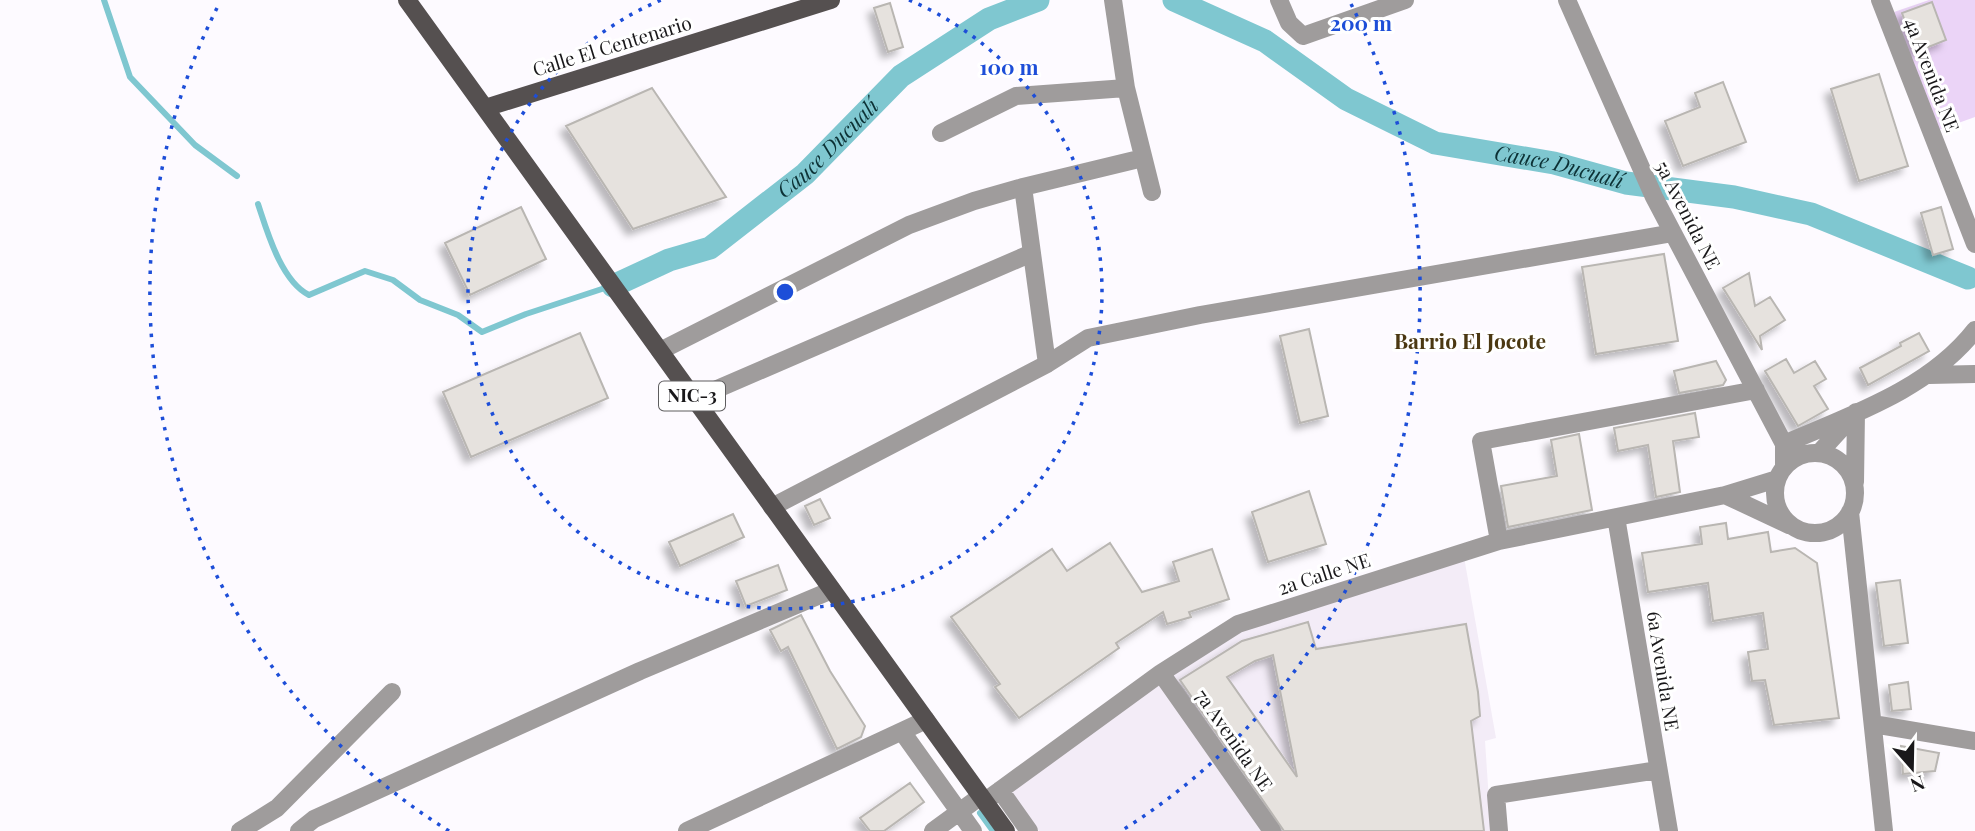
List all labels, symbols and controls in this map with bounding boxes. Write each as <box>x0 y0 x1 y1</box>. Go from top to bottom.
text: 200 m <box>1330 8 1392 36</box>
street label: Calle El Centenario <box>529 9 694 82</box>
street label: 4a Avenida NE <box>1899 14 1967 135</box>
text: 100 m <box>979 52 1039 80</box>
water label: Cauce Ducualí <box>770 89 885 203</box>
water label: Cauce Ducualí <box>1493 137 1630 194</box>
street label: 5a Avenida NE <box>1650 156 1727 273</box>
centre of rings <box>773 280 797 304</box>
district label: Barrio El Jocote <box>1394 326 1546 354</box>
road number: NIC-3 <box>659 382 725 410</box>
street label: 2a Calle NE <box>1274 546 1373 600</box>
street label: 6a Avenida NE <box>1642 609 1686 733</box>
street label: 7a Avenida NE <box>1190 683 1279 795</box>
north arrow <box>1877 733 1947 803</box>
text: N <box>1907 770 1929 800</box>

